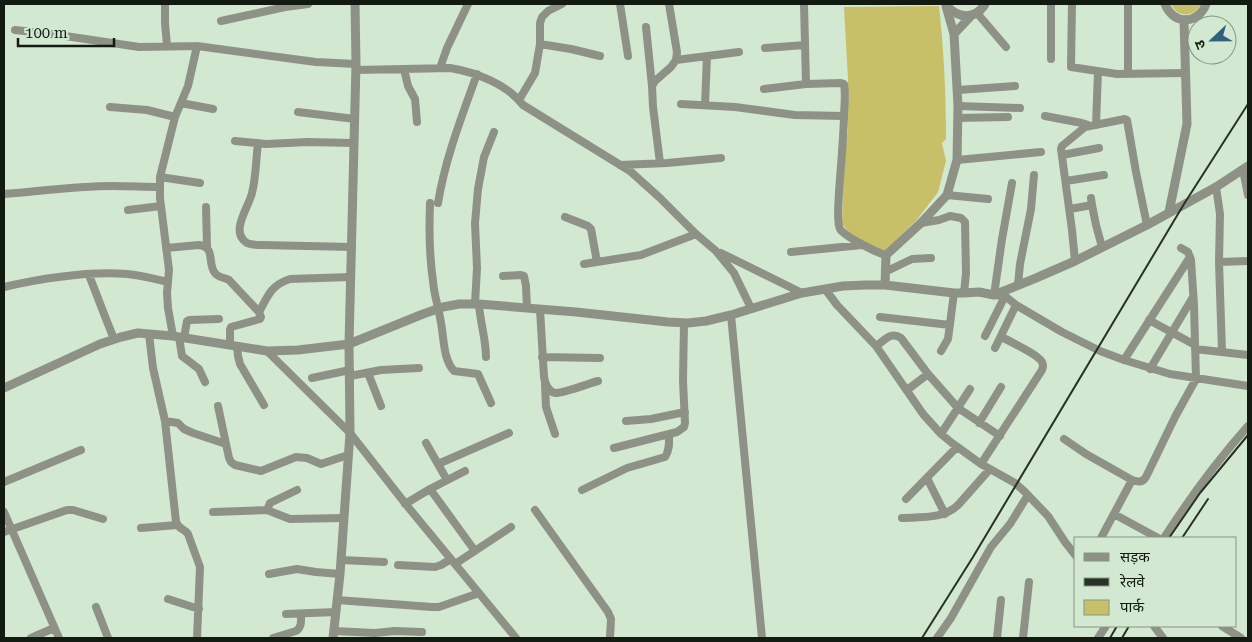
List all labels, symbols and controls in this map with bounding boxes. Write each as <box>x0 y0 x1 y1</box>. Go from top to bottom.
scale bar <box>18 15 114 47</box>
north arrow <box>1187 15 1237 65</box>
text: 100 m <box>25 24 68 42</box>
text: उ <box>1191 37 1209 52</box>
legend <box>1074 537 1237 627</box>
text: सड़क <box>1120 548 1150 566</box>
text: रेलवे <box>1119 573 1145 591</box>
text: पार्क <box>1120 598 1144 616</box>

